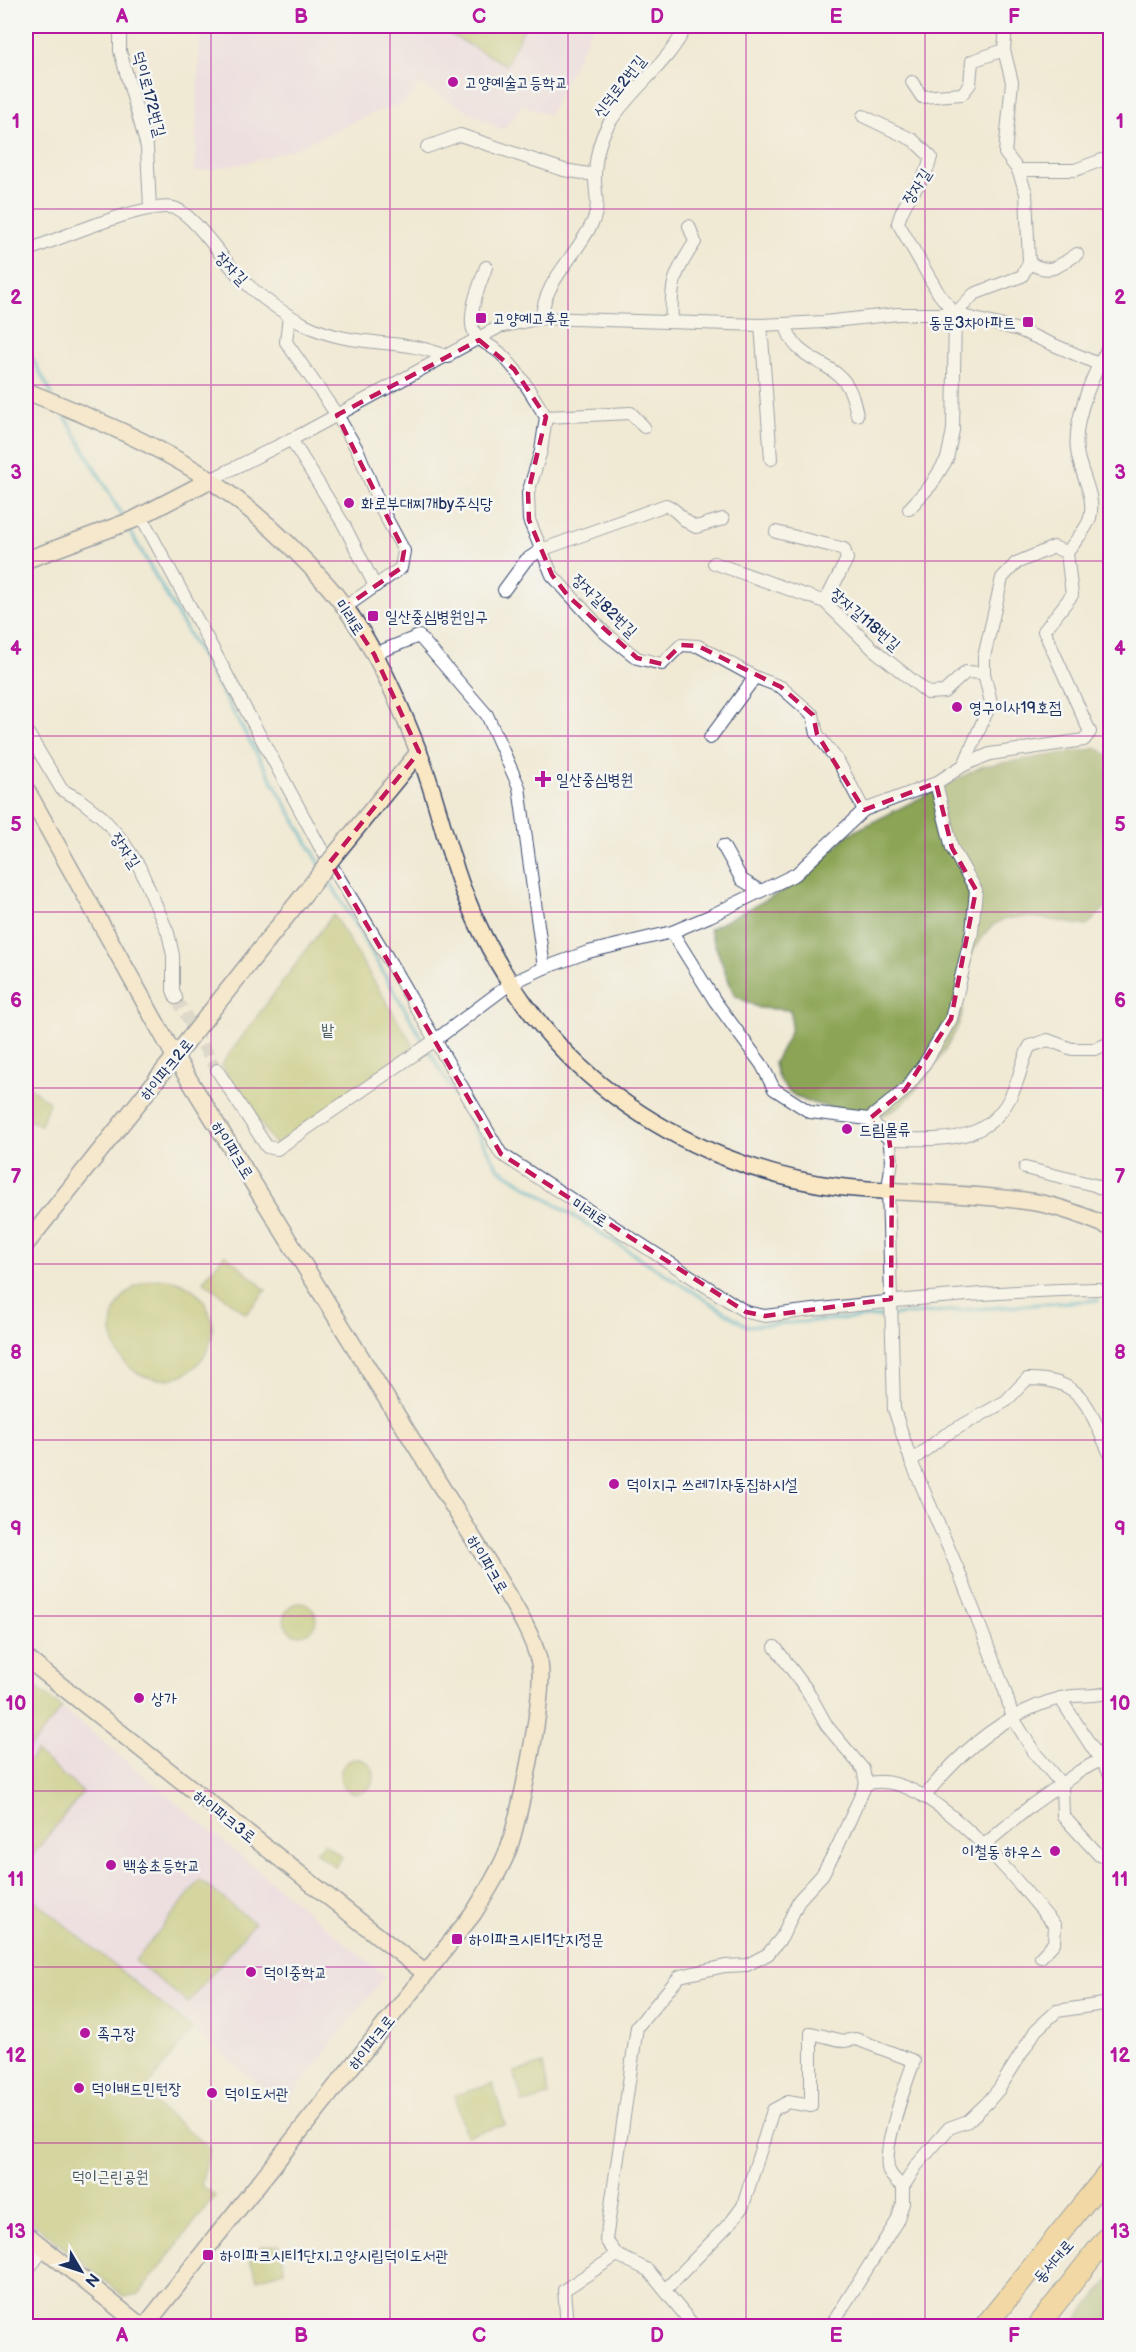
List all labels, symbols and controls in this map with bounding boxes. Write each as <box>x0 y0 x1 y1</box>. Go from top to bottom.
text: A <box>115 5 129 29</box>
text: B <box>294 5 308 29</box>
text: C <box>472 5 486 29</box>
text: D <box>650 5 664 29</box>
text: E <box>830 5 843 29</box>
text: F <box>1008 5 1020 29</box>
street label: 덕이로172번길 <box>128 49 169 139</box>
street label: 신덕로2번길 <box>590 52 650 122</box>
place label: 고양예술고등학교 <box>465 74 568 93</box>
marker: 고양예술고등학교 <box>446 75 460 89</box>
text: 1 <box>12 110 20 134</box>
text: 1 <box>1116 110 1124 134</box>
street label: 장자길 <box>899 165 936 208</box>
street label: 장자길 <box>211 249 251 290</box>
text: 2 <box>10 286 22 310</box>
text: 2 <box>1114 286 1126 310</box>
place label: 고양예고후문 <box>493 310 570 329</box>
marker: 고양예고후문 <box>474 311 488 325</box>
place label: 동문3차아파트 <box>929 314 1016 333</box>
marker: 동문3차아파트 <box>1021 315 1035 329</box>
text: 3 <box>10 461 22 485</box>
text: 3 <box>1114 461 1126 485</box>
place label: 화로부대찌개by주식당 <box>361 495 493 514</box>
marker: 화로부대찌개by주식당 <box>342 496 356 510</box>
street label: 장자길82번길 <box>567 570 641 642</box>
street label: 장자길118번길 <box>826 585 904 656</box>
street label: 미래로 <box>330 597 367 639</box>
place label: 일산중심병원입구 <box>385 608 488 627</box>
marker: 일산중심병원입구 <box>366 609 380 623</box>
text: 4 <box>10 637 22 661</box>
text: 4 <box>1114 637 1126 661</box>
place label: 영구이사19호점 <box>969 699 1062 718</box>
marker: 영구이사19호점 <box>950 700 964 714</box>
marker: 일산중심병원 <box>534 770 552 788</box>
place label: 일산중심병원 <box>556 771 633 790</box>
text: 5 <box>10 813 22 837</box>
text: 5 <box>1114 813 1126 837</box>
street label: 장자길 <box>106 830 144 872</box>
text: 6 <box>10 989 22 1013</box>
text: 6 <box>1114 989 1126 1013</box>
park label: 밭 <box>322 1021 335 1040</box>
street label: 하이파크2로 <box>137 1035 198 1105</box>
street label: 하이파크로 <box>207 1118 257 1183</box>
place label: 드림물류 <box>859 1121 911 1140</box>
marker: 드림물류 <box>840 1122 854 1136</box>
text: 7 <box>10 1165 22 1189</box>
text: 7 <box>1114 1165 1126 1189</box>
street label: 미래로 <box>568 1195 611 1232</box>
text: 8 <box>10 1341 22 1365</box>
text: 8 <box>1114 1341 1126 1365</box>
place label: 덕이지구 쓰레기자동집하시설 <box>626 1476 798 1495</box>
marker: 덕이지구 쓰레기자동집하시설 <box>607 1477 621 1491</box>
text: 9 <box>10 1517 22 1541</box>
text: 9 <box>1114 1517 1126 1541</box>
street label: 하이파크로 <box>462 1532 511 1597</box>
place label: 상가 <box>151 1690 177 1709</box>
marker: 상가 <box>132 1691 146 1705</box>
text: 10 <box>6 1692 26 1716</box>
text: 10 <box>1110 1692 1130 1716</box>
street label: 하이파크3로 <box>189 1787 259 1848</box>
place label: 이철동 하우스 <box>961 1843 1043 1862</box>
marker: 이철동 하우스 <box>1048 1844 1062 1858</box>
place label: 백송초등학교 <box>123 1857 200 1876</box>
marker: 백송초등학교 <box>104 1858 118 1872</box>
text: 11 <box>8 1868 24 1892</box>
text: 11 <box>1112 1868 1128 1892</box>
place label: 하이파크시티1단지정문 <box>469 1931 604 1950</box>
marker: 하이파크시티1단지정문 <box>450 1932 464 1946</box>
place label: 덕이중학교 <box>263 1964 327 1983</box>
marker: 덕이중학교 <box>244 1965 258 1979</box>
street label: 하이파크로 <box>345 2012 399 2074</box>
place label: 족구장 <box>97 2025 136 2044</box>
marker: 족구장 <box>78 2026 92 2040</box>
text: 12 <box>6 2044 26 2068</box>
text: 12 <box>1110 2044 1130 2068</box>
place label: 덕이배드민턴장 <box>91 2080 181 2099</box>
marker: 덕이배드민턴장 <box>72 2081 86 2095</box>
place label: 덕이도서관 <box>224 2085 289 2104</box>
marker: 덕이도서관 <box>205 2086 219 2100</box>
park label: 덕이근린공원 <box>71 2168 149 2187</box>
text: 13 <box>6 2220 26 2244</box>
text: 13 <box>1110 2220 1130 2244</box>
street label: 동서대로 <box>1030 2236 1078 2288</box>
north arrow <box>51 2241 111 2301</box>
place label: 하이파크시티1단지.고양시립덕이도서관 <box>220 2247 448 2266</box>
marker: 하이파크시티1단지.고양시립덕이도서관 <box>201 2248 215 2262</box>
text: N <box>80 2269 103 2290</box>
text: A <box>115 2324 129 2348</box>
text: B <box>294 2324 308 2348</box>
text: C <box>472 2324 486 2348</box>
text: D <box>650 2324 664 2348</box>
text: E <box>830 2324 843 2348</box>
text: F <box>1008 2324 1020 2348</box>

